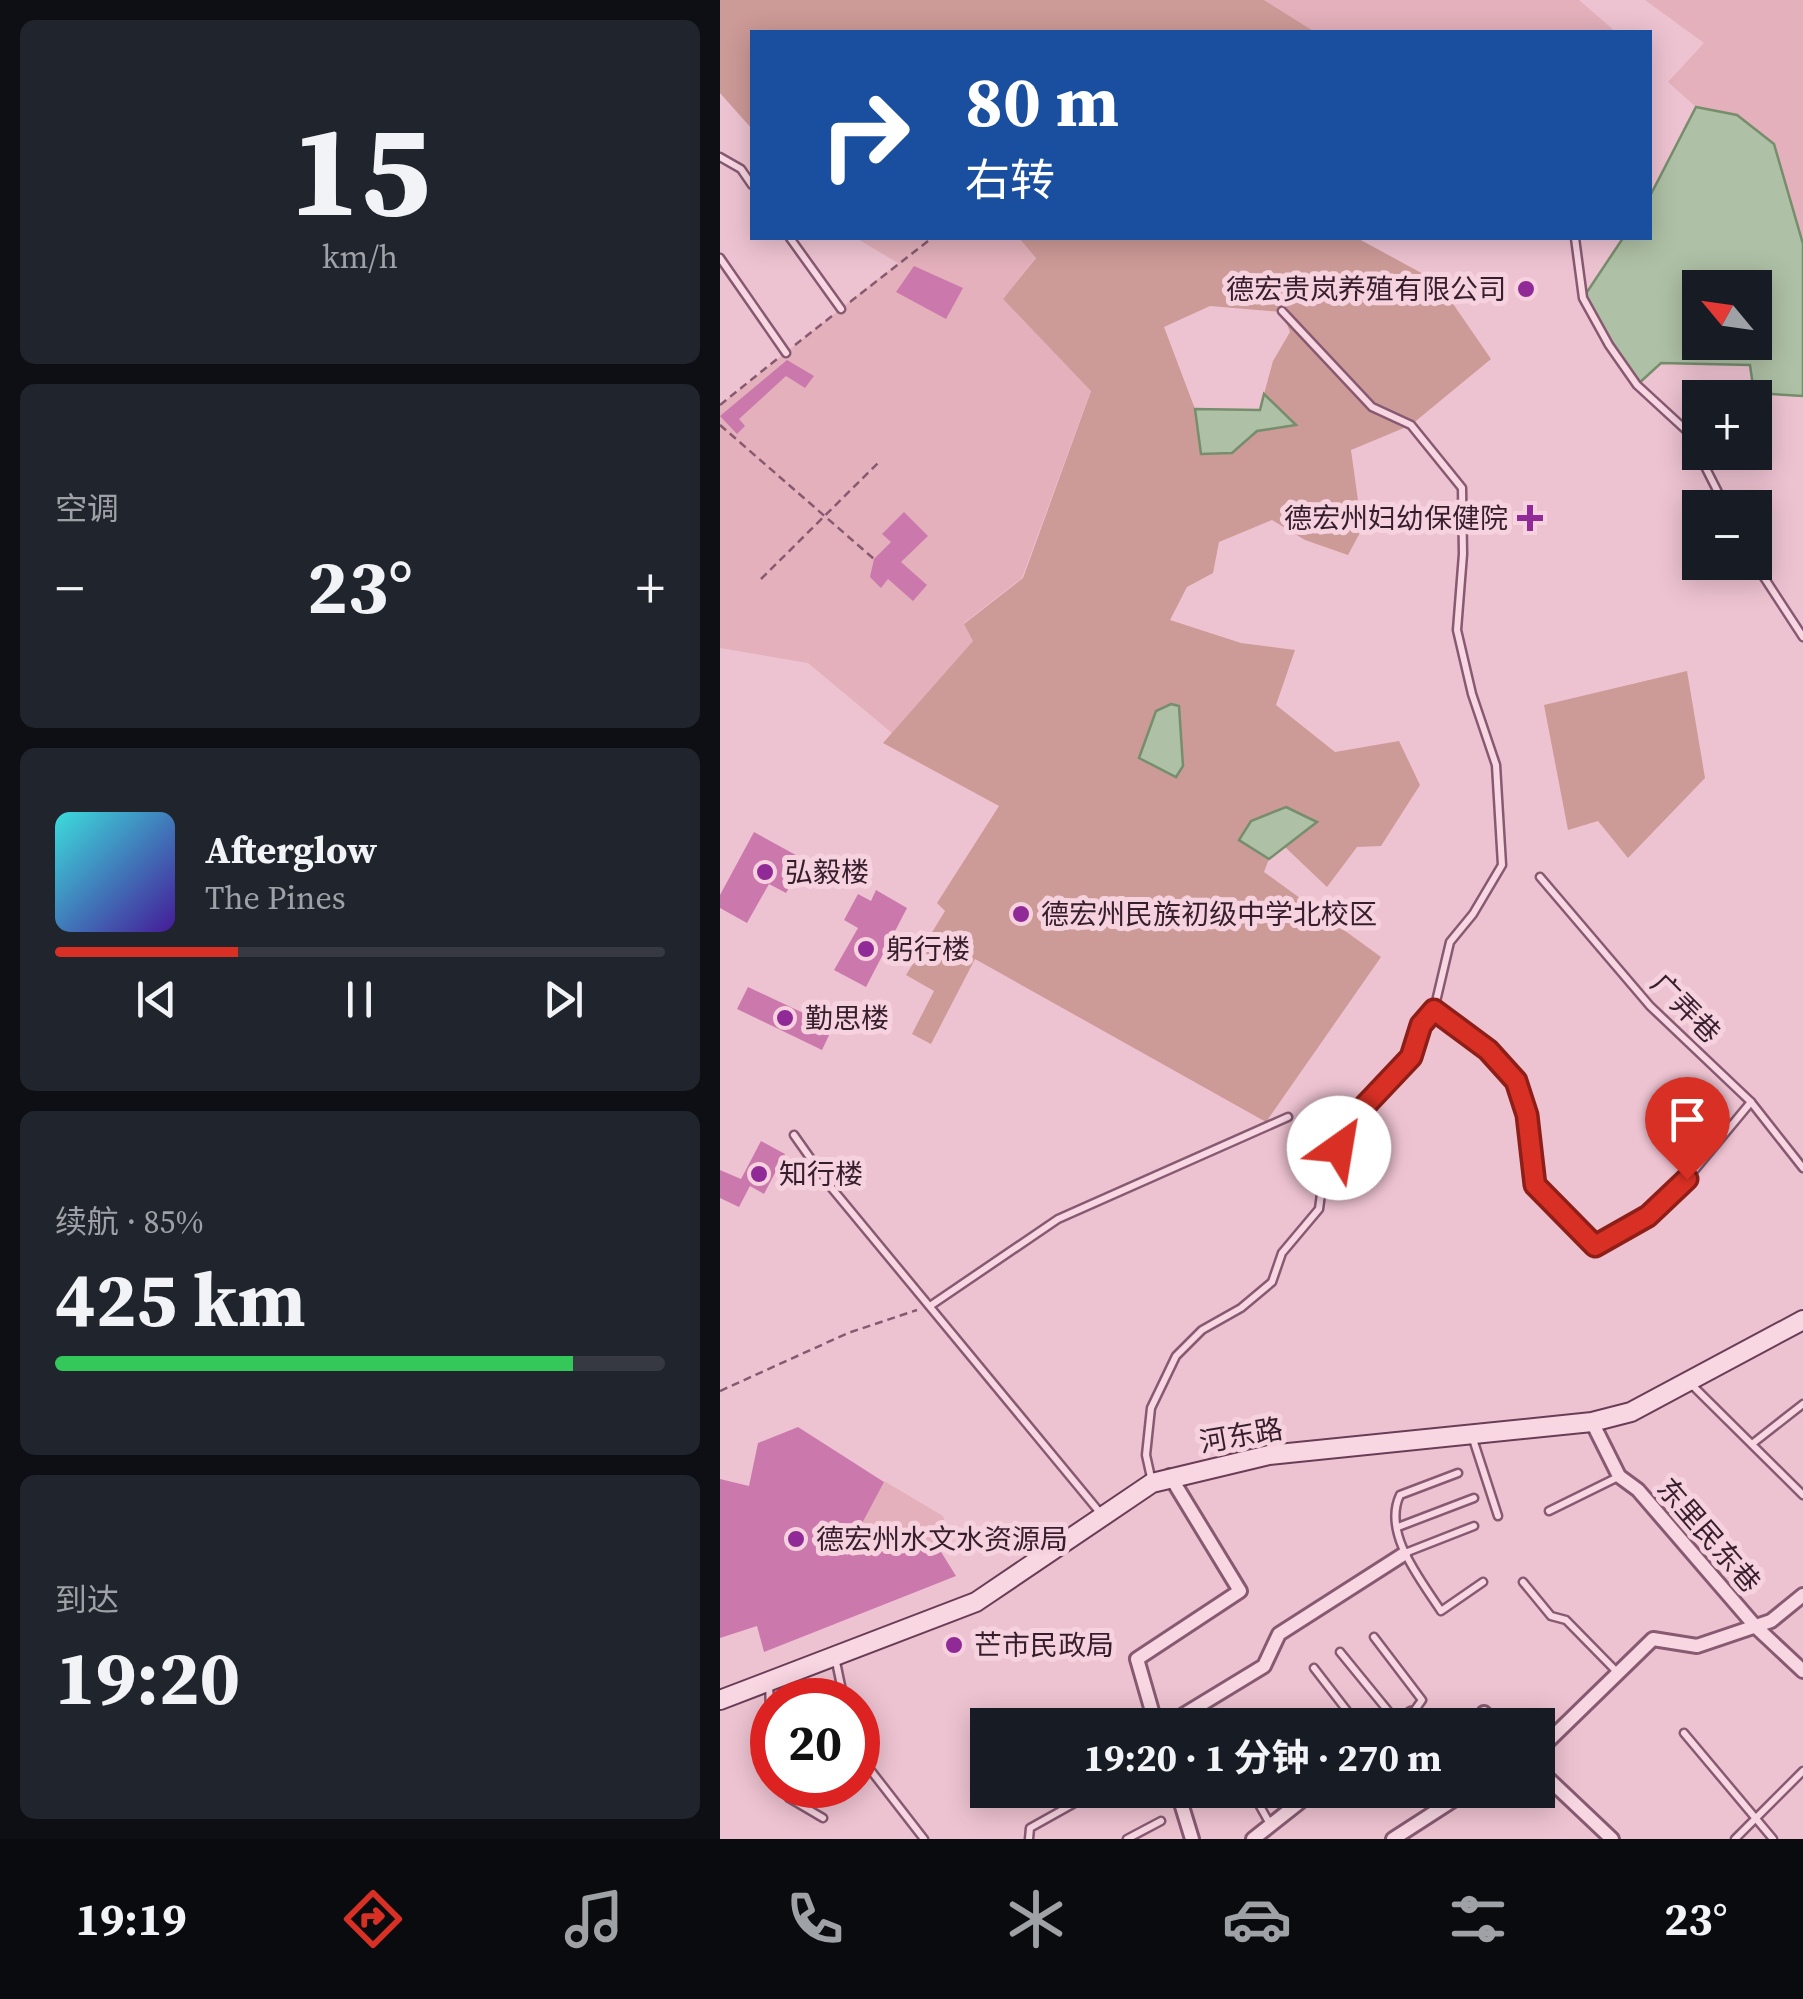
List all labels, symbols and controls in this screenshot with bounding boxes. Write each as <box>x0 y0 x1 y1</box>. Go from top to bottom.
text: 80 m <box>965 53 1119 149</box>
icon: right <box>800 70 930 200</box>
text: 15 <box>290 80 430 259</box>
text: 右转 <box>965 149 1055 211</box>
text: km/h <box>322 235 398 279</box>
place label: 德宏贵岚养殖有限公司 <box>1226 270 1506 308</box>
north arrow <box>1682 270 1772 360</box>
map controls <box>1682 270 1772 580</box>
marker: 德宏贵岚养殖有限公司 <box>1515 278 1537 300</box>
button: + <box>1682 380 1772 470</box>
text: 空调 <box>55 487 119 531</box>
button: − <box>1682 490 1772 580</box>
place label: 德宏州妇幼保健院 <box>1284 499 1508 537</box>
marker: 德宏州妇幼保健院 <box>1517 505 1543 531</box>
text: 23° <box>307 535 413 638</box>
text: − <box>55 550 84 625</box>
text: + <box>636 550 665 625</box>
text: Afterglow <box>205 824 377 876</box>
place label: 弘毅楼 <box>785 853 869 891</box>
marker: 弘毅楼 <box>754 861 776 883</box>
text: The Pines <box>205 876 346 920</box>
place label: 德宏州民族初级中学北校区 <box>1041 895 1377 933</box>
marker: 德宏州民族初级中学北校区 <box>1010 903 1032 925</box>
place label: 躬行楼 <box>886 930 970 968</box>
marker: 躬行楼 <box>855 938 877 960</box>
street label: 广弄巷 <box>1643 965 1729 1051</box>
icon: previous <box>129 972 184 1027</box>
icon: pause <box>332 972 387 1027</box>
icon: next <box>536 972 591 1027</box>
place label: 勤思楼 <box>805 999 889 1037</box>
marker: 勤思楼 <box>774 1007 796 1029</box>
pin <box>1645 1077 1730 1180</box>
icon: arrive <box>1660 1092 1715 1147</box>
position arrow <box>1287 1096 1391 1200</box>
place label: 知行楼 <box>779 1155 863 1193</box>
marker: 知行楼 <box>748 1163 770 1185</box>
text: 续航 · 85% <box>55 1200 204 1244</box>
text: 425 km <box>55 1248 306 1351</box>
street label: 河东路 <box>1196 1409 1286 1461</box>
street label: 东里民东巷 <box>1649 1470 1769 1600</box>
place label: 德宏州水文水资源局 <box>816 1520 1068 1558</box>
marker: 德宏州水文水资源局 <box>785 1528 807 1550</box>
text: 到达 <box>55 1578 119 1622</box>
text: 19:20 <box>55 1626 240 1729</box>
place label: 芒市民政局 <box>974 1626 1114 1664</box>
marker: 芒市民政局 <box>943 1634 965 1656</box>
speed limit sign: 20 <box>750 1678 880 1808</box>
text: 19:20 · 1 分钟 · 270 m <box>1083 1732 1442 1784</box>
icon: directions <box>338 1884 408 1954</box>
icon: music <box>559 1884 629 1954</box>
icon: phone <box>780 1884 850 1954</box>
icon: climate <box>1001 1884 1071 1954</box>
icon: car <box>1222 1884 1292 1954</box>
icon: filters <box>1443 1884 1513 1954</box>
text: 19:19 <box>76 1888 187 1950</box>
text: 23° <box>1664 1888 1727 1950</box>

